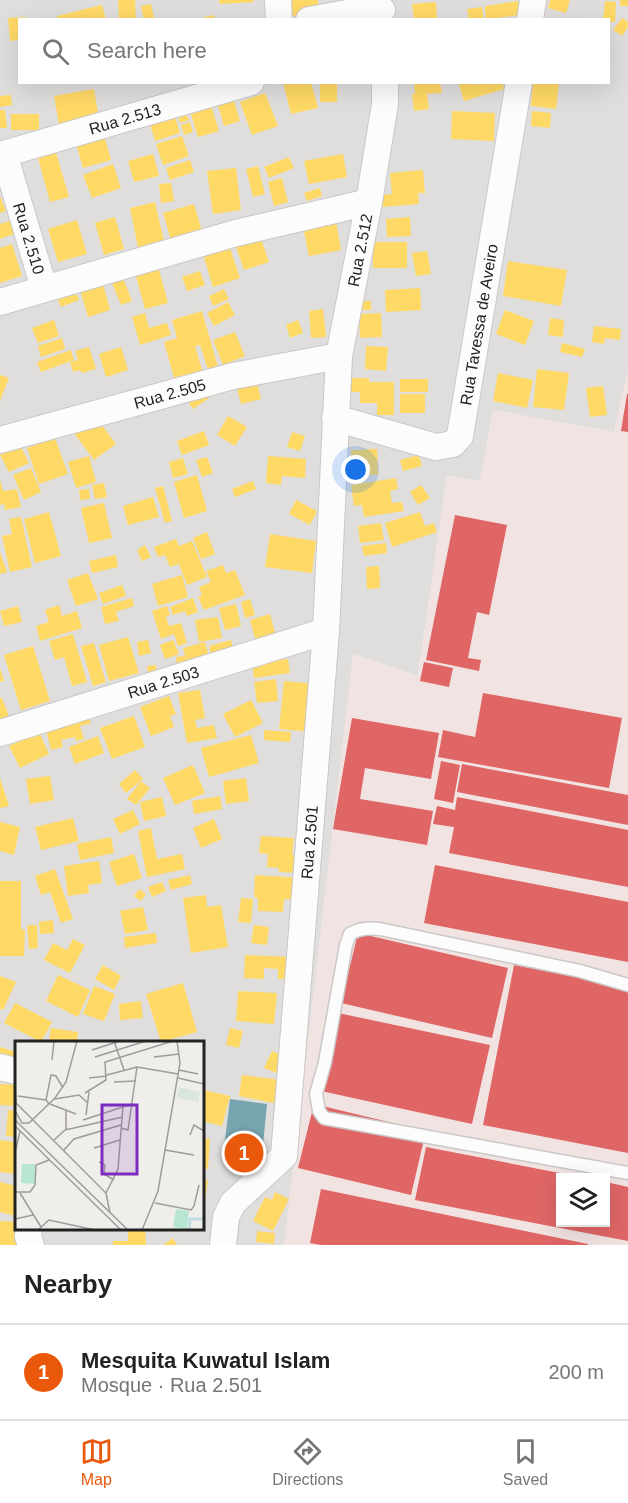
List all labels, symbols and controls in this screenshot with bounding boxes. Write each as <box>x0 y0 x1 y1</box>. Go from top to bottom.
search box <box>18 18 610 84</box>
icon: search <box>39 35 72 68</box>
text: Search here <box>87 38 207 63</box>
street label: Rua 2.513 <box>87 100 163 137</box>
street label: Rua 2.510 <box>10 200 48 276</box>
street label: Rua 2.512 <box>344 212 375 288</box>
street label: Rua Tavessa de Aveiro <box>457 243 500 406</box>
street label: Rua 2.505 <box>132 375 208 411</box>
your location <box>341 455 370 484</box>
street label: Rua 2.503 <box>125 663 201 701</box>
street label: Rua 2.501 <box>298 805 321 880</box>
inset map <box>15 1041 204 1230</box>
pin: 1 <box>224 1130 264 1176</box>
map controls <box>556 1173 610 1227</box>
button: layers <box>556 1173 610 1227</box>
text: Nearby <box>24 1269 112 1299</box>
text: Mesquita Kuwatul Islam <box>81 1348 330 1373</box>
text: 1 <box>38 1361 49 1383</box>
text: 200 m <box>548 1361 604 1383</box>
text: Mosque · Rua 2.501 <box>81 1374 262 1396</box>
tab: Map <box>80 1435 113 1489</box>
tab: Directions <box>272 1435 343 1489</box>
tab: Saved <box>503 1435 548 1489</box>

